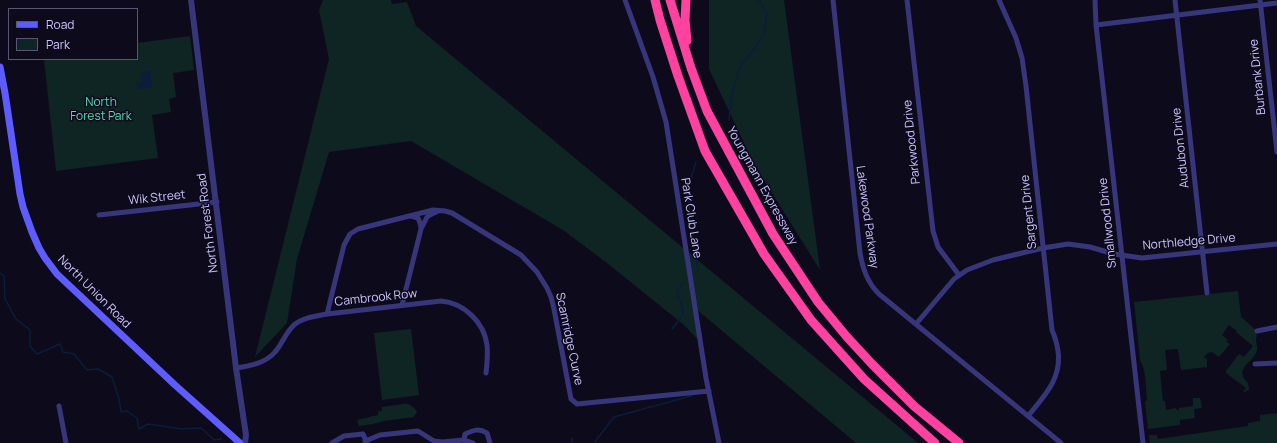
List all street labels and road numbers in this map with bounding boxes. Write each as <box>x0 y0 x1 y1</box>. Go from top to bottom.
street label: Burbank Drive <box>1247 38 1269 116</box>
street label: Parkwood Drive <box>900 99 924 185</box>
street label: Audubon Drive <box>1170 107 1192 189</box>
street label: Youngmann Expressway <box>723 124 801 248</box>
street label: Lakewood Parkway <box>853 165 881 269</box>
street label: North Forest Road <box>195 172 221 274</box>
street label: Sargent Drive <box>1018 174 1040 250</box>
street label: Park Club Lane <box>678 177 704 259</box>
street label: Smallwood Drive <box>1096 177 1120 269</box>
street label: Wik Street <box>128 188 186 208</box>
street label: Northledge Drive <box>1142 231 1236 253</box>
street label: North Union Road <box>54 252 134 332</box>
street label: Cambrook Row <box>334 287 418 309</box>
street label: Scamridge Curve <box>552 291 586 387</box>

